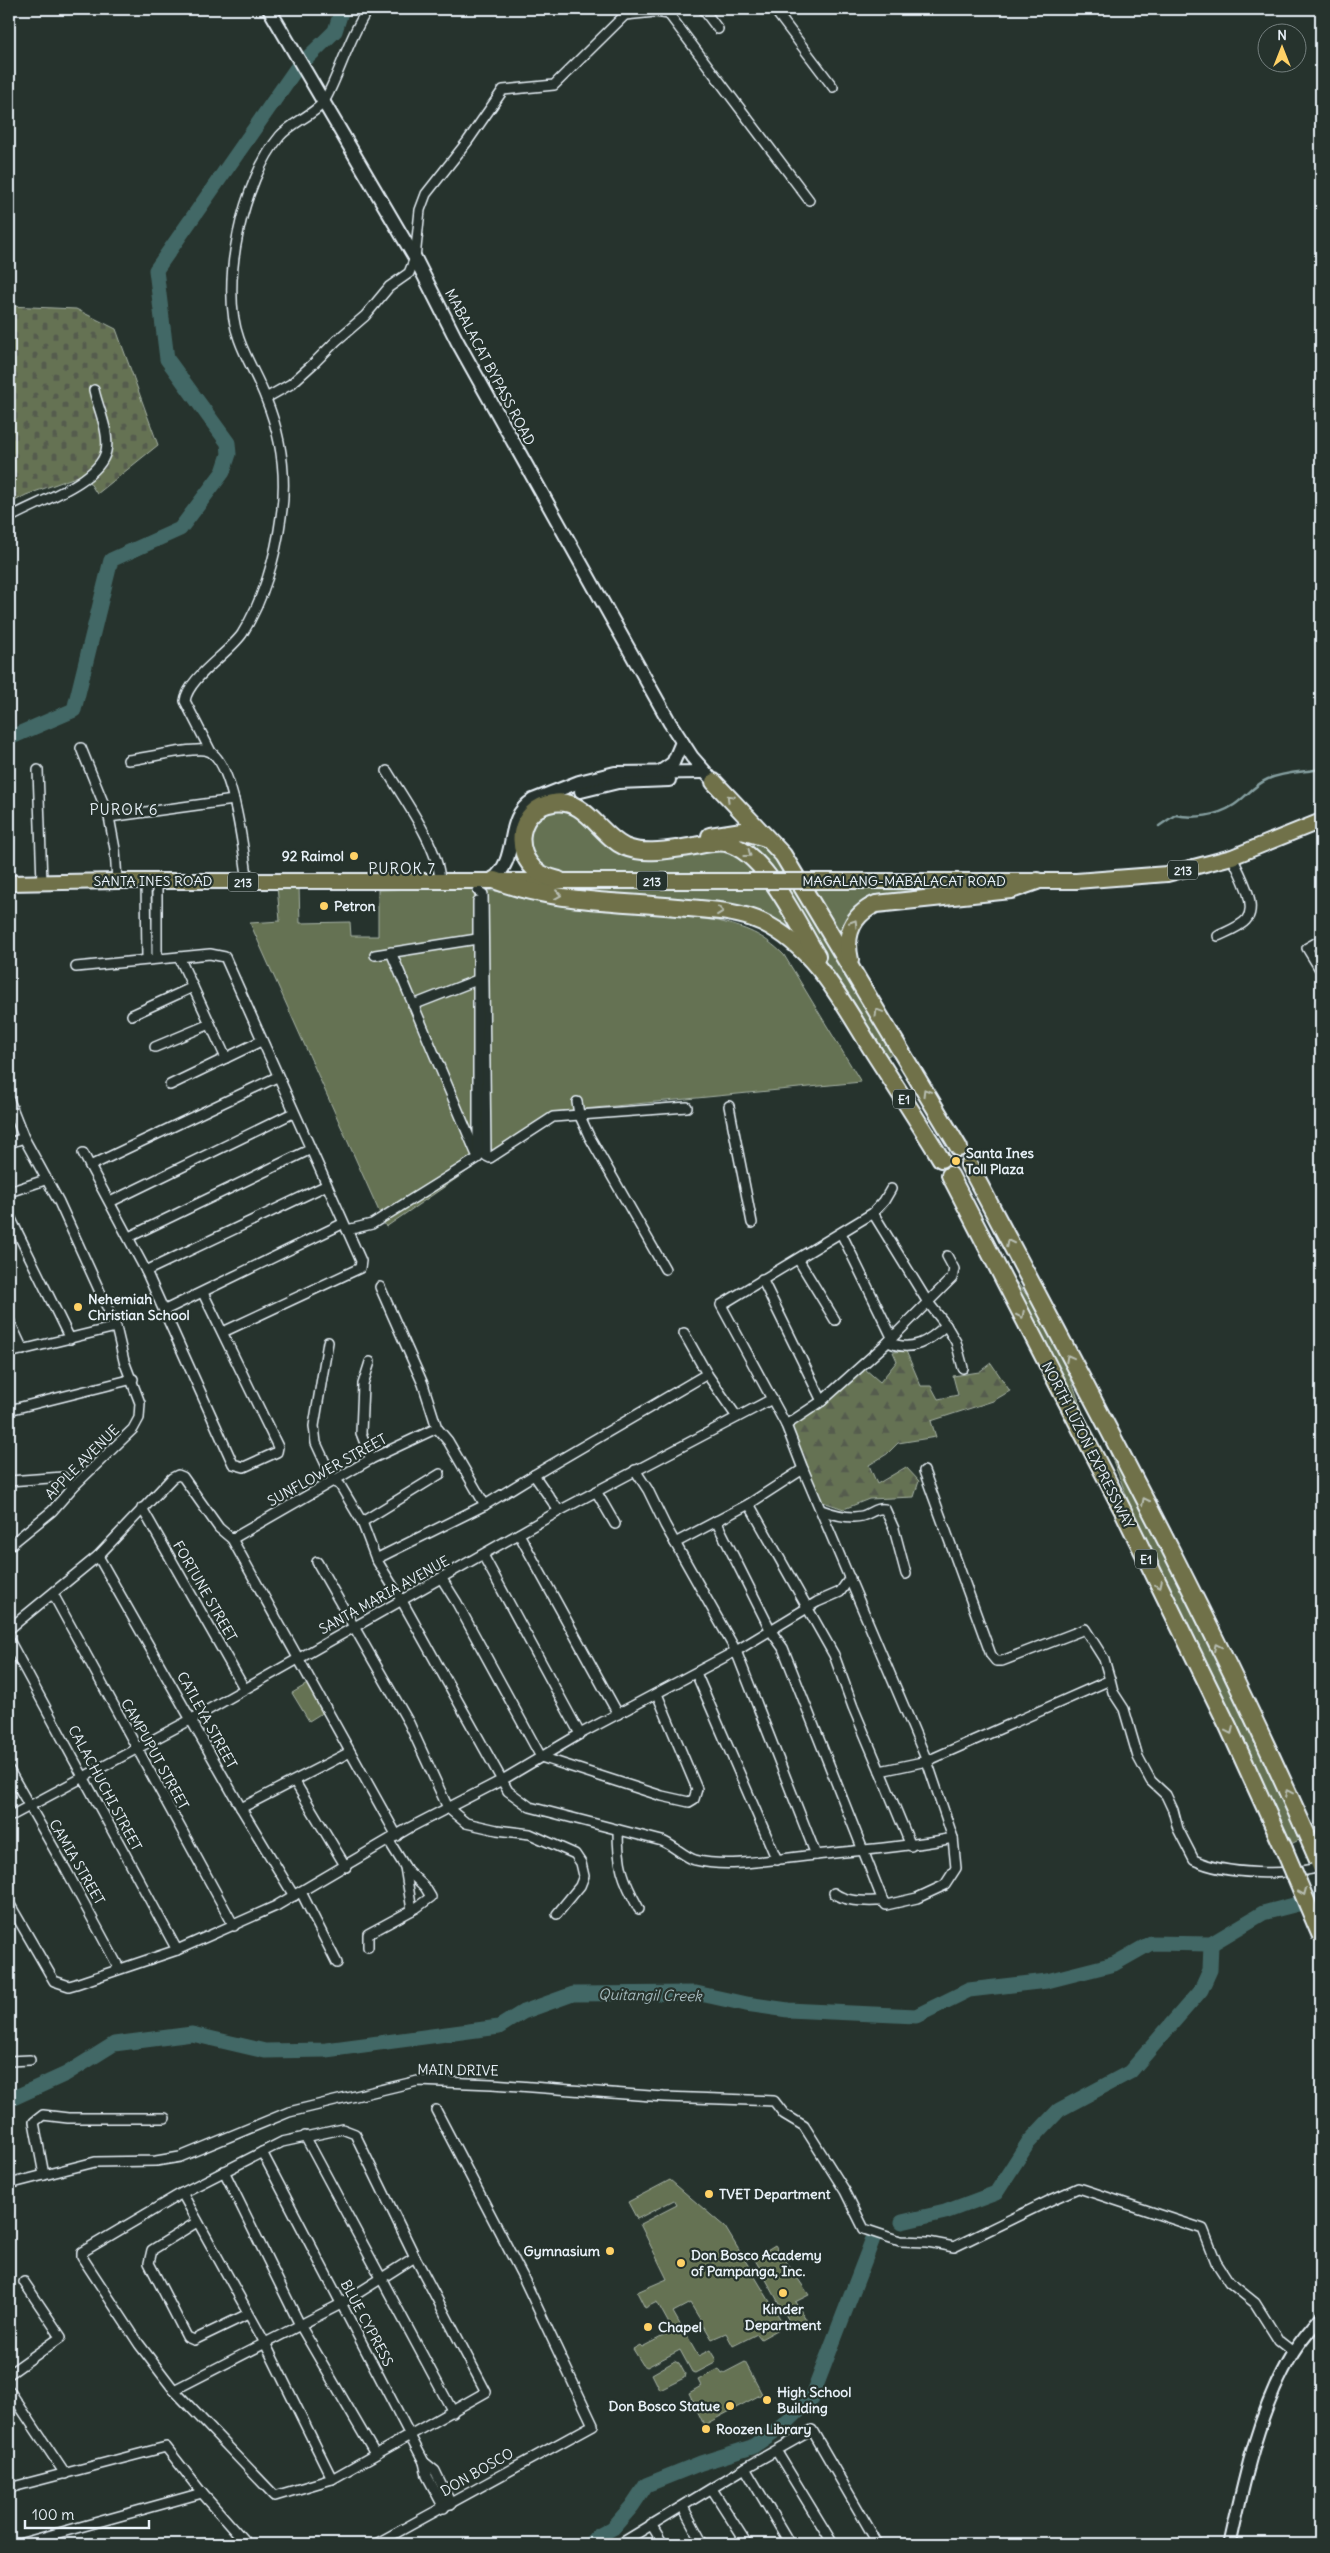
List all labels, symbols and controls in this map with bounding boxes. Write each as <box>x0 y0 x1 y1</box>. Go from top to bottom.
north arrow <box>1258 22 1308 72</box>
text: N <box>1277 26 1287 44</box>
street label: MABALACAT BYPASS ROAD <box>441 286 539 448</box>
one-way arrow <box>727 795 736 804</box>
district label: PUROK 6 <box>90 800 158 819</box>
place label: 92 Raimol <box>282 847 344 865</box>
one-way arrow <box>742 848 752 857</box>
marker: 92 Raimol <box>348 850 360 862</box>
district label: PUROK 7 <box>368 859 436 878</box>
road number: 213 <box>1168 860 1198 880</box>
road number: 213 <box>637 871 667 890</box>
street label: SANTA INES ROAD <box>93 872 213 890</box>
road number: 213 <box>228 872 258 892</box>
street label: MAGALANG-MABALACAT ROAD <box>802 872 1006 890</box>
one-way arrow <box>554 890 562 900</box>
place label: Petron <box>334 897 376 915</box>
marker: Petron <box>318 900 330 912</box>
one-way arrow <box>716 905 724 916</box>
one-way arrow <box>848 919 858 928</box>
one-way arrow <box>875 1009 885 1018</box>
one-way arrow <box>923 1089 933 1098</box>
road number: E1 <box>893 1090 915 1108</box>
place label: Santa Ines Toll Plaza <box>966 1144 1034 1178</box>
marker: Santa Ines Toll Plaza <box>950 1155 962 1167</box>
one-way arrow <box>1005 1239 1015 1248</box>
place label: Nehemiah Christian School <box>88 1290 190 1324</box>
marker: Nehemiah Christian School <box>72 1301 84 1313</box>
one-way arrow <box>1015 1310 1025 1319</box>
one-way arrow <box>1065 1354 1075 1363</box>
street label: NORTH LUZON EXPRESSWAY <box>1038 1359 1138 1532</box>
street label: APPLE AVENUE <box>41 1421 123 1503</box>
street label: SUNFLOWER STREET <box>264 1430 390 1510</box>
one-way arrow <box>1141 1498 1151 1507</box>
street label: FORTUNE STREET <box>169 1538 241 1644</box>
road number: E1 <box>1135 1550 1157 1568</box>
street label: SANTA MARIA AVENUE <box>316 1552 452 1638</box>
one-way arrow <box>1152 1580 1163 1589</box>
one-way arrow <box>1213 1643 1223 1652</box>
street label: CATLEYA STREET <box>173 1668 241 1772</box>
street label: CAMPUPUT STREET <box>117 1695 193 1813</box>
street label: CALACHUCHI STREET <box>64 1722 146 1854</box>
one-way arrow <box>1224 1726 1234 1735</box>
one-way arrow <box>1284 1790 1294 1799</box>
street label: CAMIA STREET <box>45 1816 109 1908</box>
one-way arrow <box>1297 1888 1307 1896</box>
water label: Quitangil Creek <box>598 1985 703 2005</box>
street label: MAIN DRIVE <box>417 2060 499 2080</box>
place label: TVET Department <box>719 2185 831 2203</box>
marker: TVET Department <box>703 2188 715 2200</box>
place label: Gymnasium <box>524 2242 601 2260</box>
marker: Gymnasium <box>604 2245 616 2257</box>
place label: Don Bosco Academy of Pampanga, Inc. <box>691 2246 822 2280</box>
marker: Don Bosco Academy of Pampanga, Inc. <box>675 2257 687 2269</box>
street label: BLUE CYPRESS <box>337 2277 397 2370</box>
marker: Kinder Department <box>777 2287 789 2299</box>
place label: Kinder Department <box>745 2300 821 2334</box>
place label: Chapel <box>658 2318 702 2336</box>
marker: Chapel <box>642 2321 654 2333</box>
place label: High School Building <box>777 2383 851 2417</box>
marker: High School Building <box>761 2394 773 2406</box>
place label: Don Bosco Statue <box>609 2397 720 2415</box>
marker: Don Bosco Statue <box>724 2400 736 2412</box>
place label: Roozen Library <box>716 2420 812 2438</box>
marker: Roozen Library <box>700 2423 712 2435</box>
street label: DON BOSCO <box>437 2444 517 2500</box>
scale bar <box>25 2498 149 2530</box>
text: 100 m <box>32 2505 74 2524</box>

